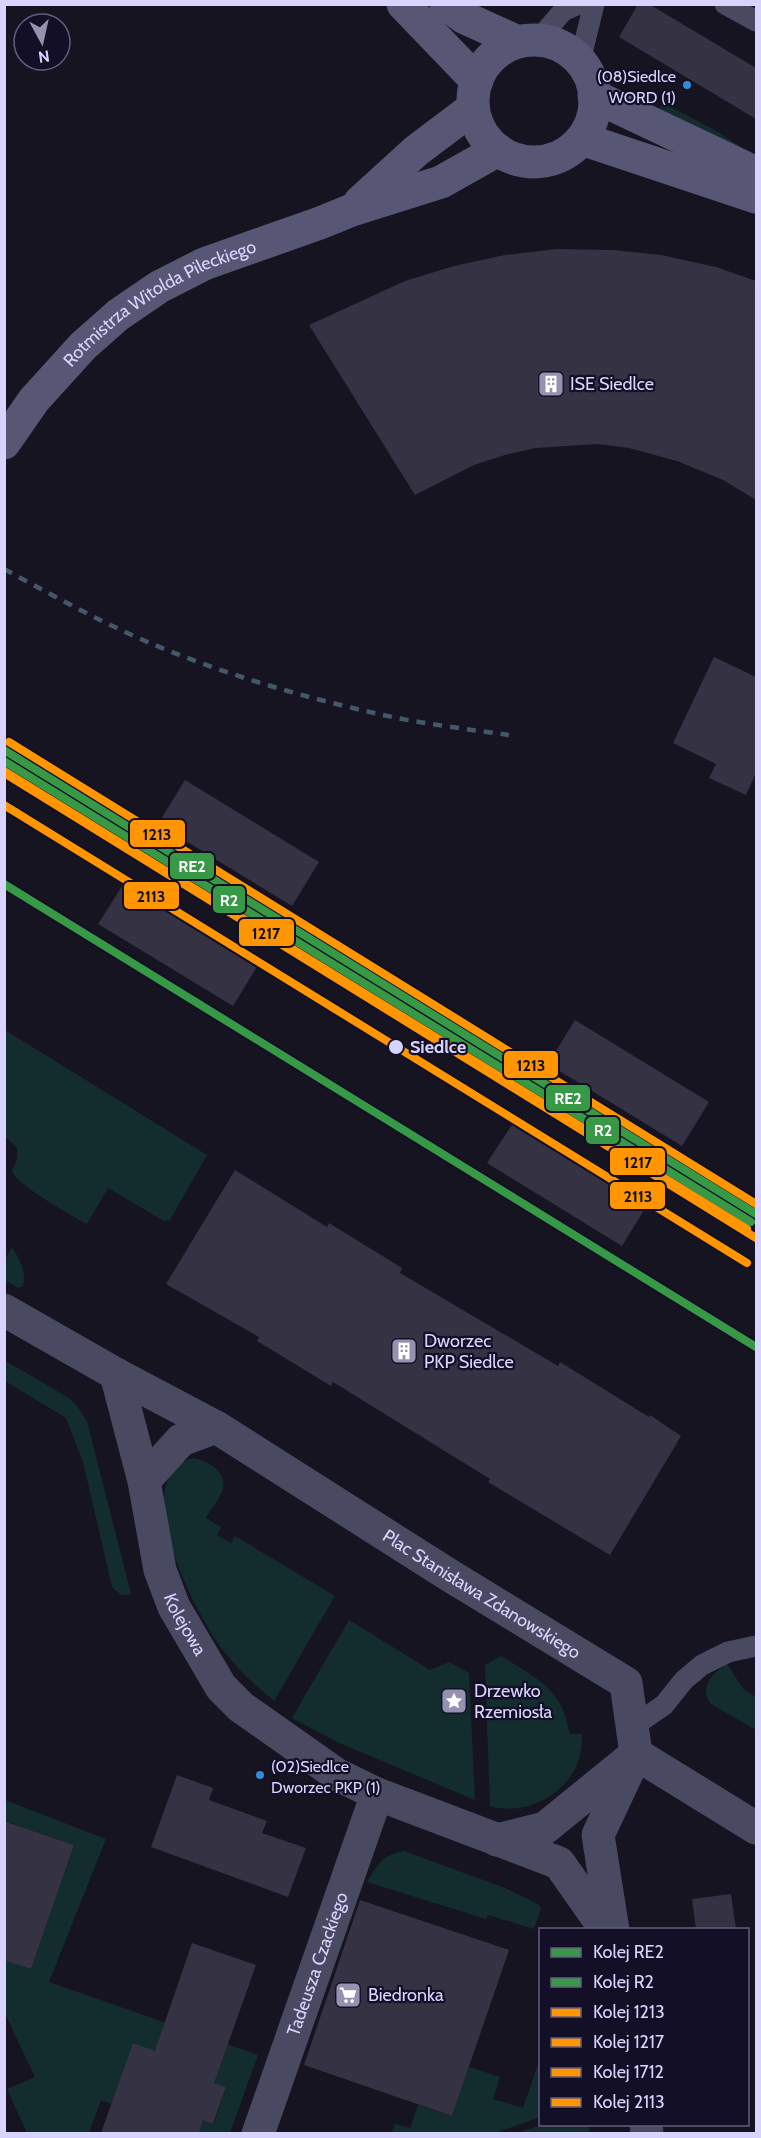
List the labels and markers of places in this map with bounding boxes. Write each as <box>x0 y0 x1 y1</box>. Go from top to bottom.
place label: (08)Siedlce WORD (1) <box>597 67 676 107</box>
marker: (08)Siedlce WORD (1) <box>681 79 693 91</box>
building icon: ISE Siedlce <box>536 369 566 399</box>
place label: ISE Siedlce <box>570 373 654 395</box>
place label: Siedlce <box>410 1036 466 1058</box>
marker: Siedlce <box>387 1038 405 1056</box>
place label: Dworzec PKP Siedlce <box>424 1330 514 1373</box>
building icon: Dworzec PKP Siedlce <box>389 1336 419 1366</box>
place label: Drzewko Rzemiosła <box>474 1680 553 1723</box>
place icon: Drzewko Rzemiosła <box>439 1686 469 1716</box>
place label: (02)Siedlce Dworzec PKP (1) <box>271 1757 380 1797</box>
marker: (02)Siedlce Dworzec PKP (1) <box>254 1769 266 1781</box>
supermarket icon: Biedronka <box>333 1980 363 2010</box>
place label: Biedronka <box>368 1984 444 2006</box>

